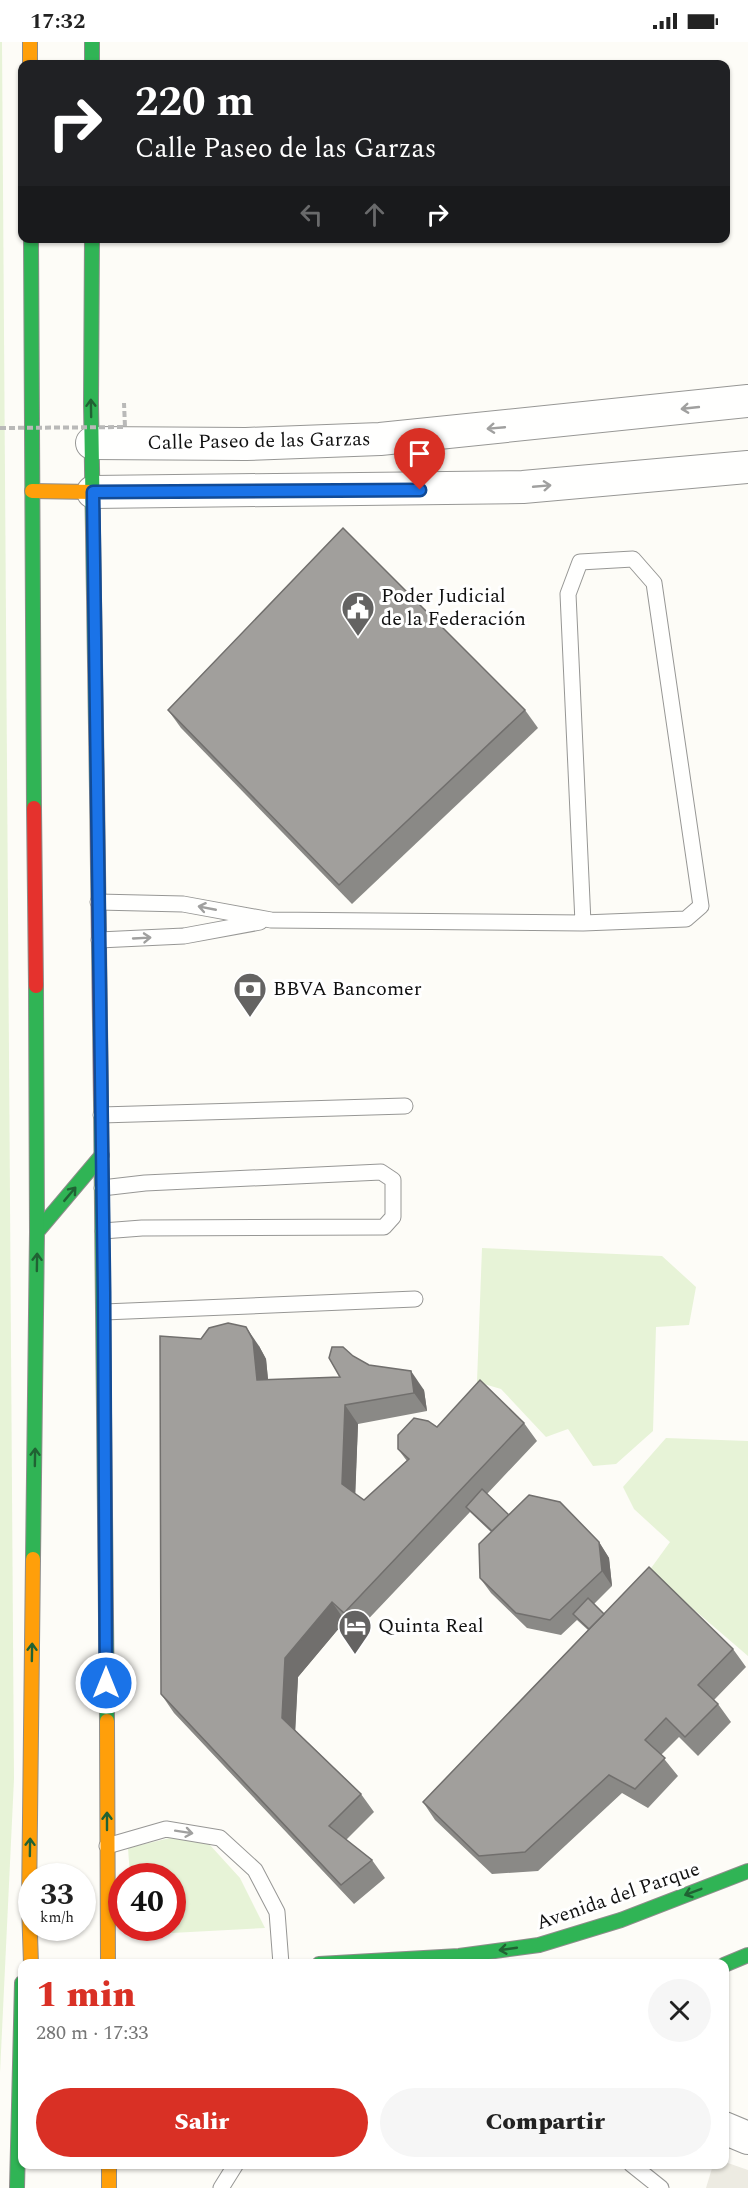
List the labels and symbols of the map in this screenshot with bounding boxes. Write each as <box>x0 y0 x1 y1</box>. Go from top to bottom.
one-way arrow <box>86 399 97 419</box>
one-way arrow <box>680 403 700 414</box>
one-way arrow <box>486 423 506 434</box>
street label: Calle Paseo de las Garzas <box>147 424 371 458</box>
pin <box>394 428 445 490</box>
one-way arrow <box>532 480 552 491</box>
place label: Poder Judicial de la Federación <box>381 581 526 634</box>
public building icon: Poder Judicial de la Federación <box>340 590 376 637</box>
one-way arrow <box>197 902 217 913</box>
one-way arrow <box>131 932 151 943</box>
bank icon: BBVA Bancomer <box>232 971 268 1018</box>
place label: BBVA Bancomer <box>273 974 422 1004</box>
one-way arrow <box>63 1186 76 1202</box>
one-way arrow <box>31 1252 43 1272</box>
one-way arrow <box>29 1447 41 1467</box>
hotel icon: Quinta Real <box>337 1608 373 1655</box>
place label: Quinta Real <box>378 1611 484 1641</box>
one-way arrow <box>26 1642 38 1662</box>
position arrow <box>74 1651 138 1715</box>
one-way arrow <box>101 1812 113 1832</box>
one-way arrow <box>173 1827 193 1838</box>
one-way arrow <box>24 1837 36 1857</box>
street label: Avenida del Parque <box>532 1854 704 1938</box>
speed limit sign: 40 <box>108 1863 186 1941</box>
one-way arrow <box>685 1887 703 1898</box>
one-way arrow <box>498 1944 518 1955</box>

